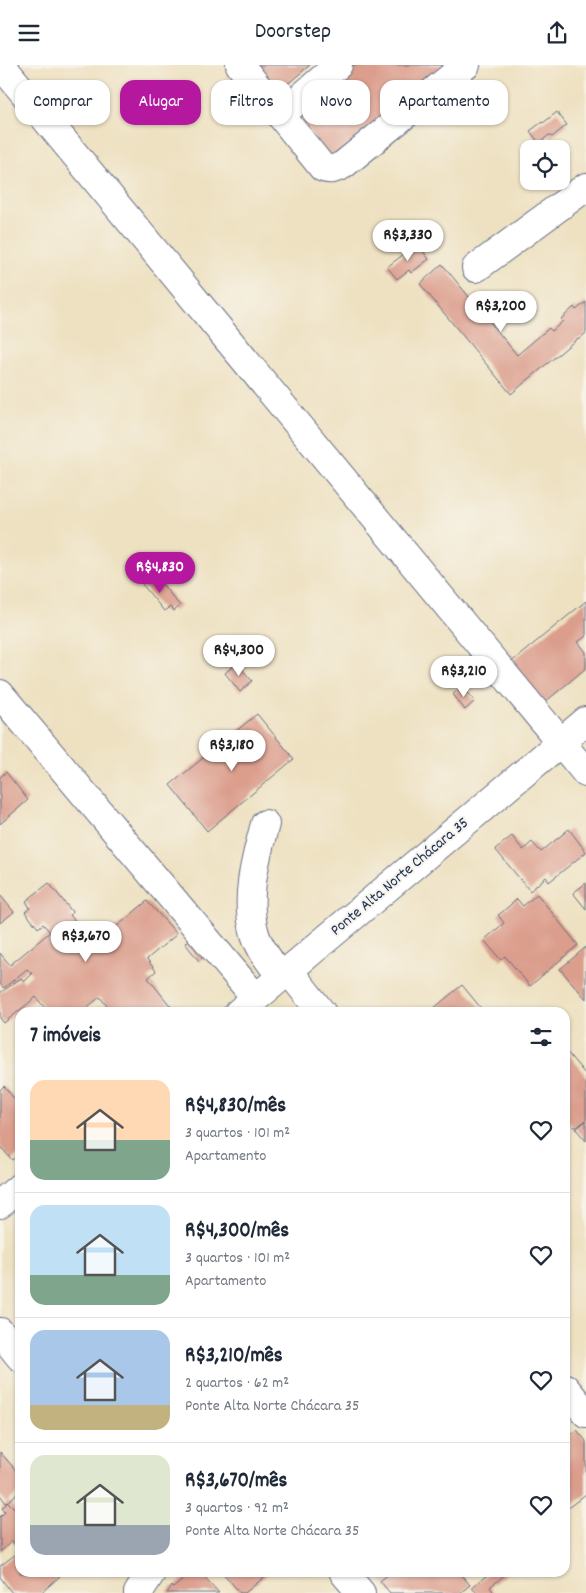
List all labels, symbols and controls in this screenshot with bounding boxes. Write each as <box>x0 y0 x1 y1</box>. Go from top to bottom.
text: Doorstep <box>255 17 331 48</box>
icon: menu <box>15 19 43 47</box>
icon: share <box>543 19 571 47</box>
chip: Comprar <box>15 80 110 125</box>
chip: Alugar <box>120 80 201 125</box>
chip: Filtros <box>211 80 292 125</box>
chip: Novo <box>302 80 370 125</box>
chip: Apartamento <box>380 80 508 125</box>
map controls <box>520 140 570 190</box>
button: locate <box>520 140 570 190</box>
pin: R$3,330 <box>362 219 454 262</box>
text: R$3,330 <box>384 224 432 247</box>
pin: R$3,200 <box>455 291 547 333</box>
text: R$3,200 <box>476 295 526 318</box>
pin: R$4,830 <box>114 551 206 594</box>
text: R$4,830 <box>136 556 184 579</box>
pin: R$4,300 <box>193 635 285 677</box>
text: R$4,300 <box>214 639 264 662</box>
pin: R$3,210 <box>418 655 510 698</box>
text: R$3,210 <box>441 660 487 683</box>
pin: R$3,180 <box>186 729 278 772</box>
text: R$3,180 <box>210 734 254 757</box>
street label: Ponte Alta Norte Chácara 35 <box>326 812 474 942</box>
pin: R$3,670 <box>40 921 132 963</box>
text: R$3,670 <box>62 925 110 948</box>
text: 7 imóveis <box>30 1022 101 1052</box>
icon: filters <box>527 1023 555 1051</box>
text: R$4,830/mês <box>185 1092 286 1122</box>
icon: home <box>70 1100 130 1160</box>
icon: heart <box>527 1116 555 1144</box>
text: 3 quartos · 101 m² <box>185 1122 290 1145</box>
text: Apartamento <box>185 1145 266 1168</box>
text: R$4,300/mês <box>185 1217 289 1247</box>
icon: home <box>70 1225 130 1285</box>
icon: heart <box>527 1241 555 1269</box>
text: 3 quartos · 101 m² <box>185 1247 290 1270</box>
text: Apartamento <box>185 1270 266 1293</box>
text: R$3,210/mês <box>185 1342 283 1372</box>
icon: home <box>70 1350 130 1410</box>
icon: heart <box>527 1366 555 1394</box>
text: 2 quartos · 62 m² <box>185 1372 289 1395</box>
text: Ponte Alta Norte Chácara 35 <box>185 1395 359 1418</box>
text: R$3,670/mês <box>185 1467 287 1497</box>
icon: home <box>70 1475 130 1535</box>
icon: heart <box>527 1491 555 1519</box>
text: 3 quartos · 92 m² <box>185 1497 289 1520</box>
text: Ponte Alta Norte Chácara 35 <box>185 1520 359 1543</box>

